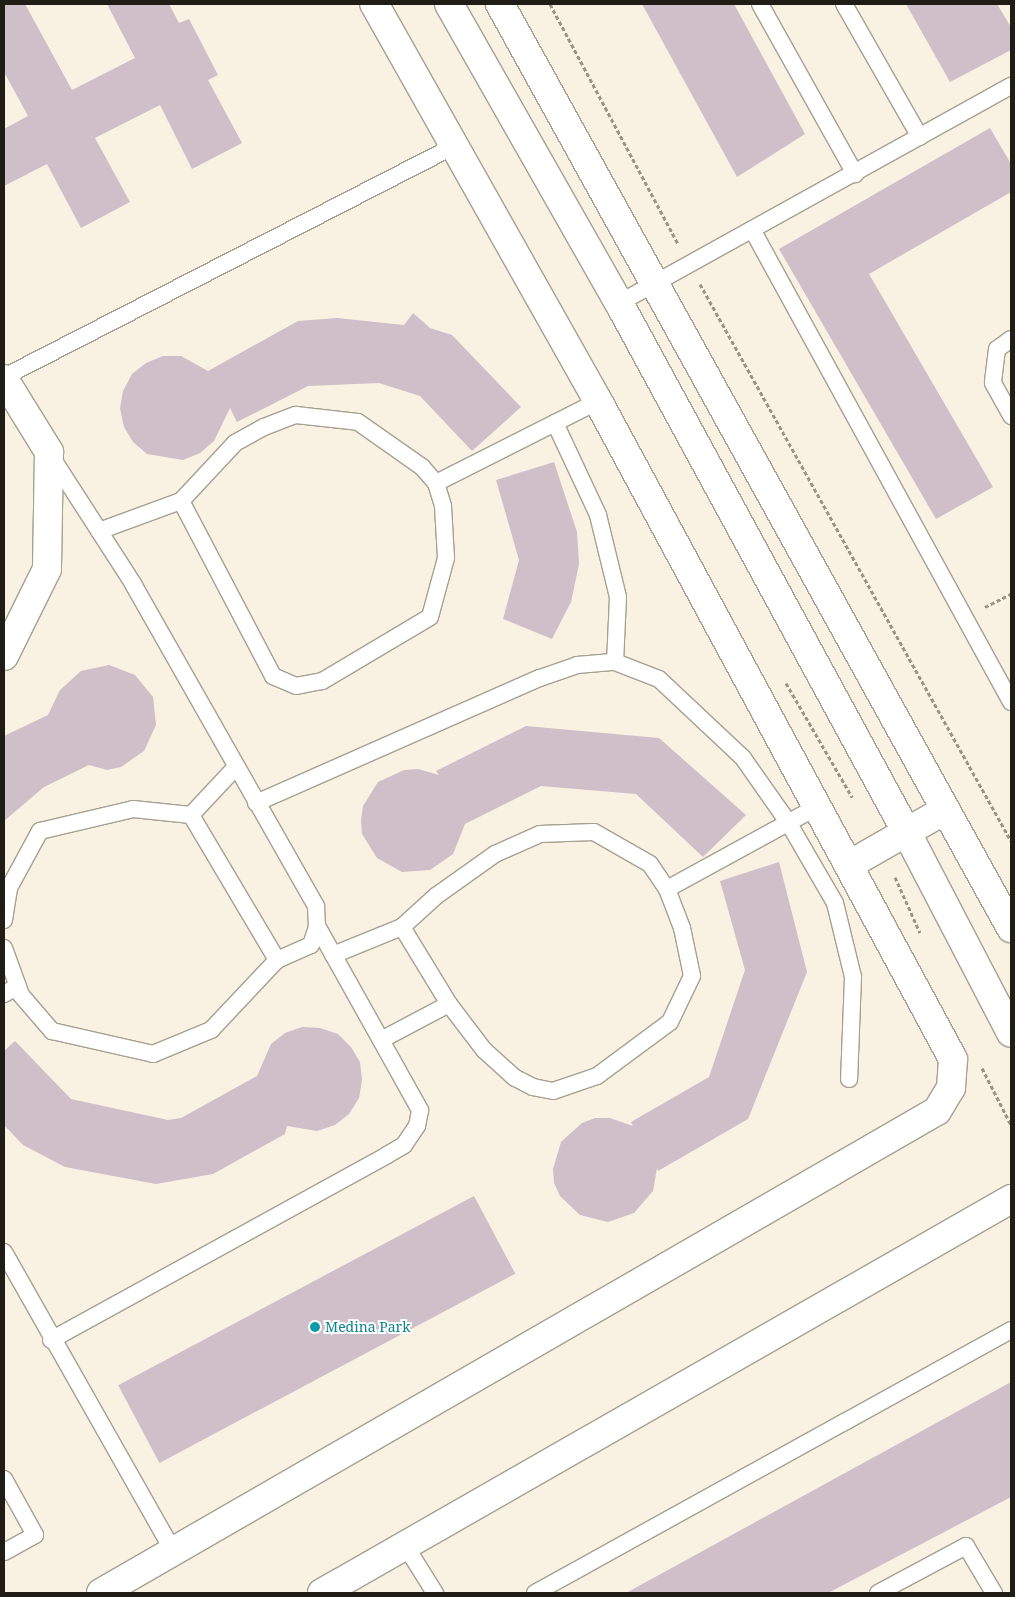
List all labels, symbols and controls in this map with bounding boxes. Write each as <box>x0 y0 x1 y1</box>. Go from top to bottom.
place label: Medina Park <box>325 1319 410 1335</box>
marker: Medina Park <box>309 1321 321 1333</box>

